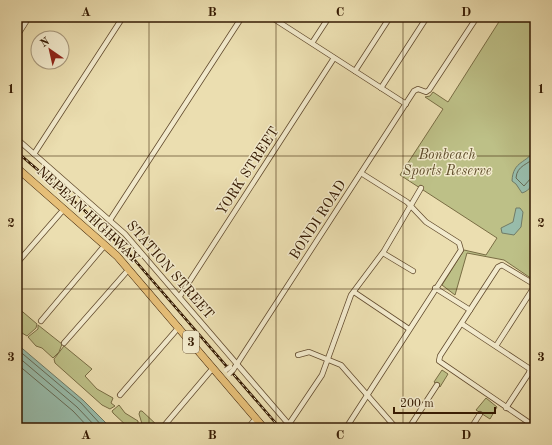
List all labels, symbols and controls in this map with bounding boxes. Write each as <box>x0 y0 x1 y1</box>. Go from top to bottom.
text: A <box>81 6 91 19</box>
text: B <box>207 6 217 19</box>
text: C <box>336 6 344 19</box>
text: D <box>461 6 471 19</box>
north arrow <box>30 30 70 70</box>
text: N <box>39 36 52 50</box>
text: 1 <box>7 83 15 96</box>
text: 1 <box>537 83 545 96</box>
street label: YORK STREET <box>214 124 282 218</box>
park label: Bonbeach Sports Reserve <box>403 148 492 179</box>
street label: NEPEAN HIGHWAY <box>34 164 142 266</box>
street label: BONDI ROAD <box>287 178 349 262</box>
text: 2 <box>7 217 15 230</box>
text: 2 <box>537 217 545 230</box>
street label: STATION STREET <box>124 218 216 322</box>
road number: 3 <box>183 331 199 353</box>
text: 3 <box>7 351 15 364</box>
text: 3 <box>537 351 545 364</box>
scale bar <box>394 389 495 415</box>
text: 200 m <box>400 398 434 410</box>
text: A <box>81 429 91 442</box>
text: B <box>207 429 217 442</box>
text: C <box>336 429 344 442</box>
text: D <box>461 429 471 442</box>

